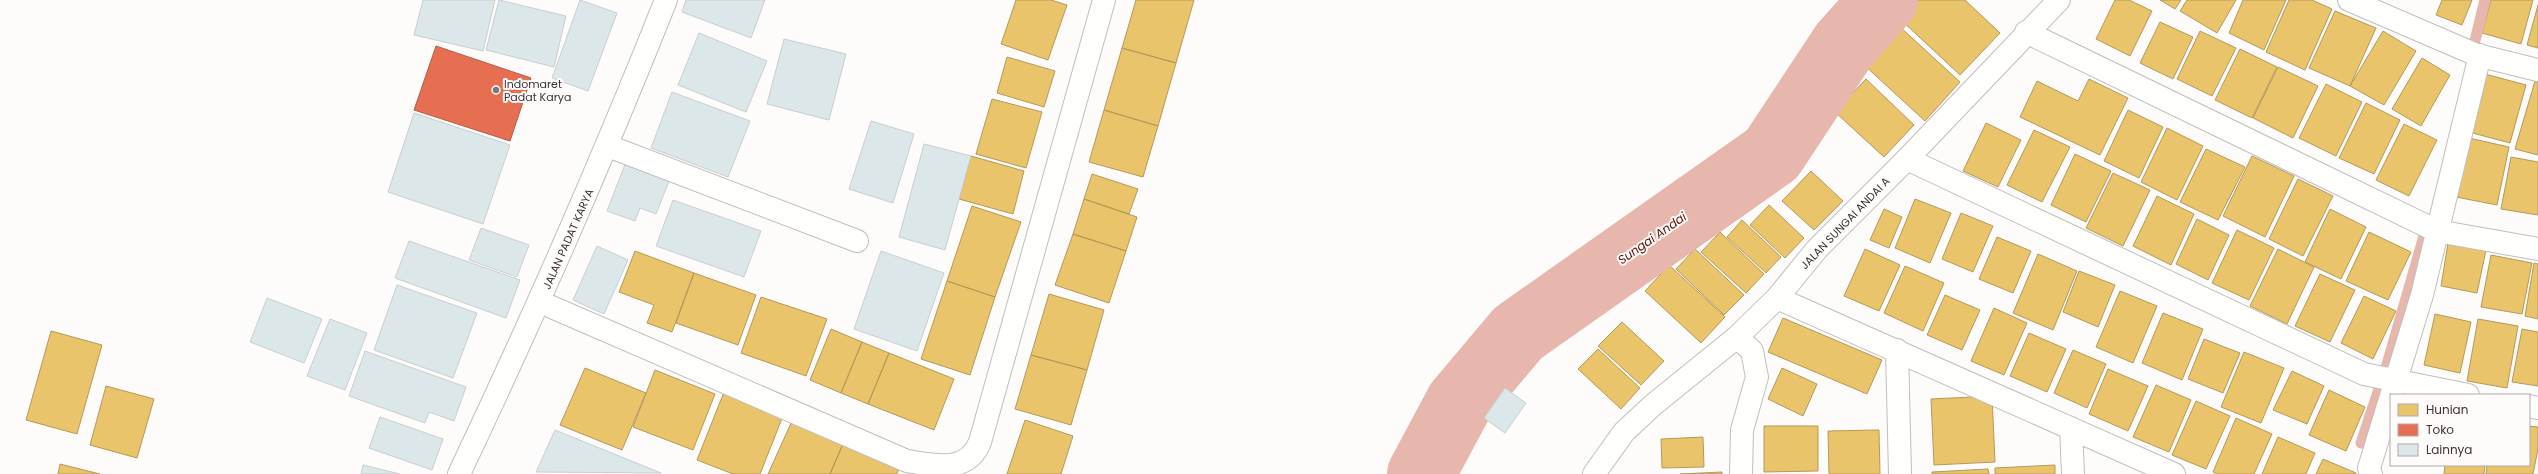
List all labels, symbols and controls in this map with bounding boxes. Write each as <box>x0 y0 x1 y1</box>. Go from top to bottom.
place label: Indomaret Padat Karya <box>504 76 571 105</box>
marker: Indomaret Padat Karya <box>491 85 501 95</box>
street label: JALAN SUNGAI ANDAI A <box>1797 173 1894 273</box>
street label: JALAN PADAT KARYA <box>539 186 598 292</box>
water label: Sungai Andai <box>1614 207 1691 268</box>
legend <box>2390 394 2530 466</box>
text: Hunian <box>2426 401 2468 418</box>
text: Toko <box>2426 421 2454 438</box>
text: Lainnya <box>2426 441 2472 458</box>

